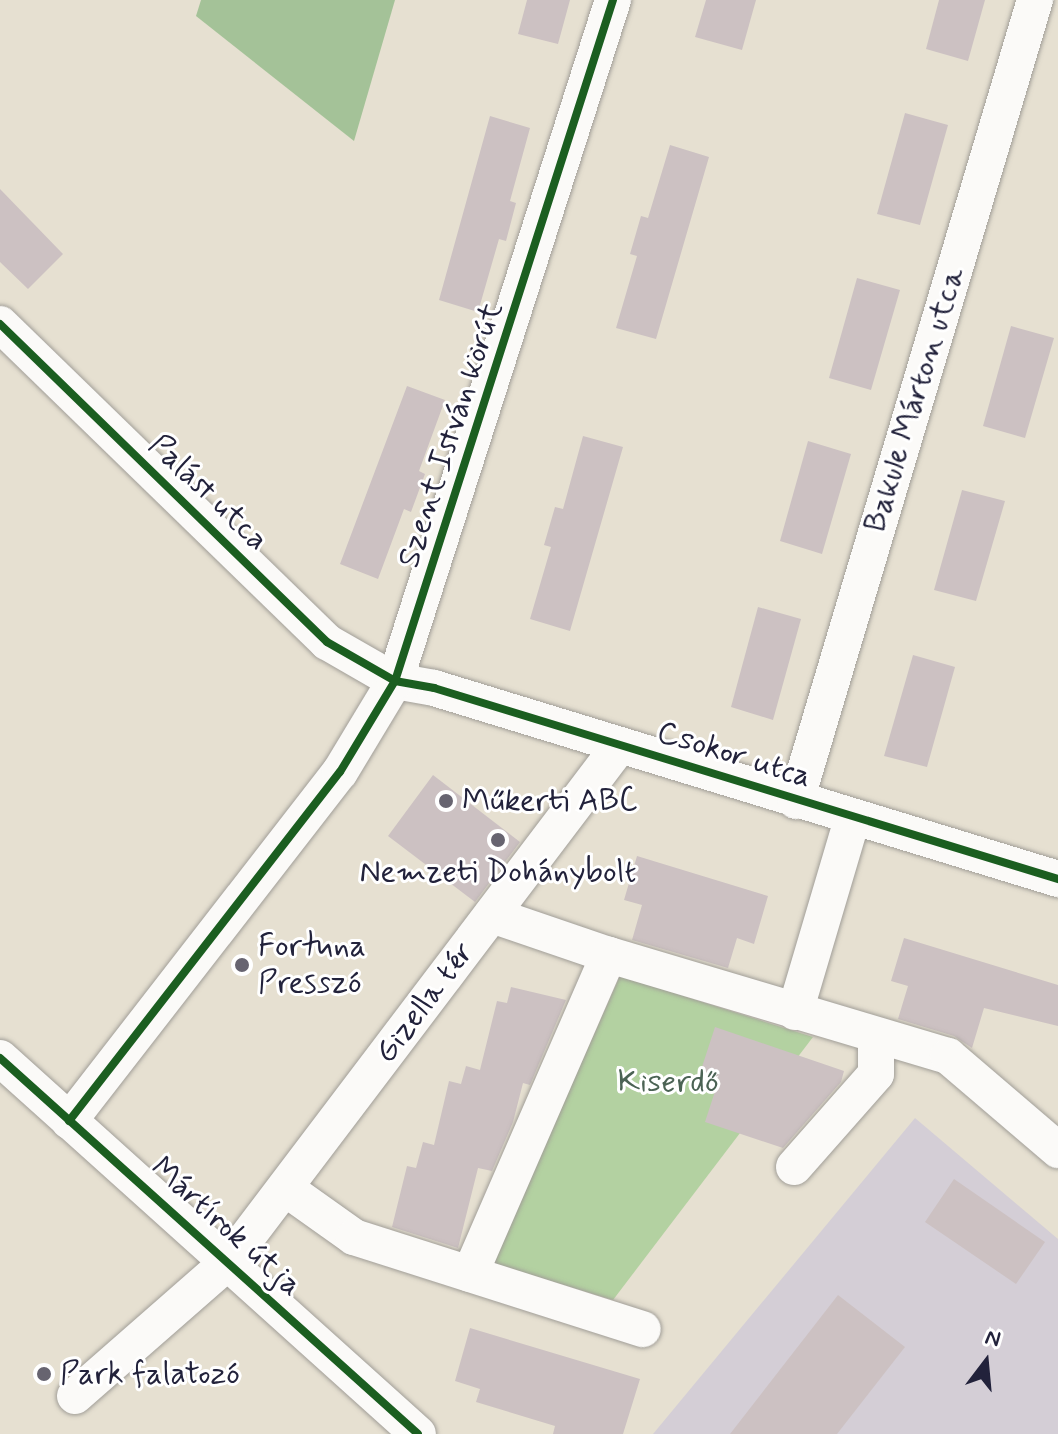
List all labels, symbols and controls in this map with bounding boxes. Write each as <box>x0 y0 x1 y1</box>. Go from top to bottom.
street label: Bakule Márton utca <box>856 263 974 537</box>
street label: Szent István körút <box>391 299 511 571</box>
street label: Palást utca <box>140 426 276 560</box>
street label: Csokor utca <box>650 713 818 797</box>
place label: Műkerti ABC <box>462 782 638 820</box>
marker: Műkerti ABC <box>437 792 455 810</box>
marker: Nemzeti Dohánybolt <box>489 831 507 849</box>
place label: Nemzeti Dohánybolt <box>360 853 636 891</box>
place label: Fortuna Presszó <box>258 928 366 1003</box>
street label: Gizella tér <box>365 932 485 1074</box>
marker: Fortuna Presszó <box>233 956 251 974</box>
park label: Kiserdő <box>617 1063 719 1101</box>
street label: Mártírok útja <box>143 1149 309 1305</box>
north arrow <box>946 1322 1026 1402</box>
text: N <box>982 1323 1004 1354</box>
place label: Park falatozó <box>60 1355 240 1393</box>
marker: Park falatozó <box>35 1365 53 1383</box>

